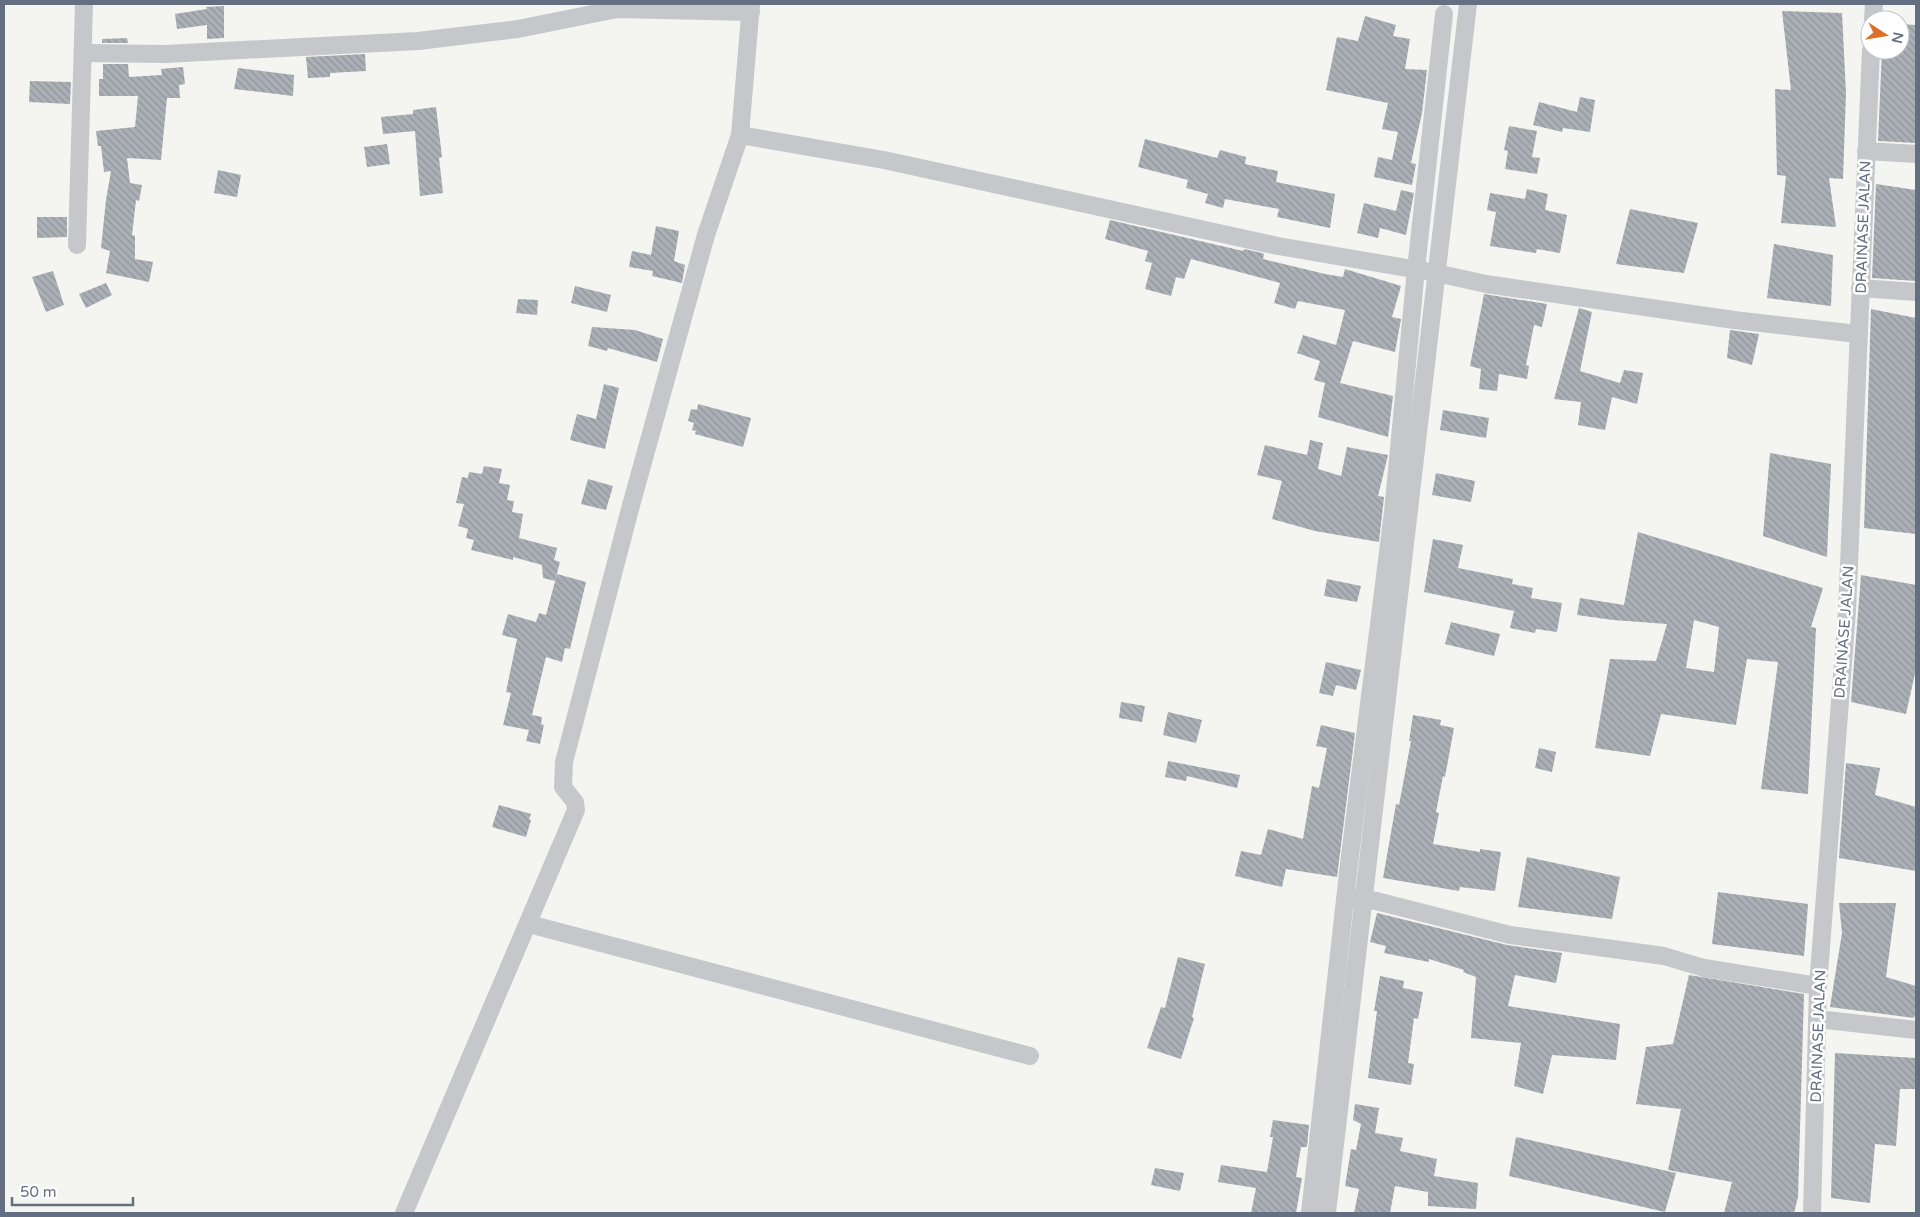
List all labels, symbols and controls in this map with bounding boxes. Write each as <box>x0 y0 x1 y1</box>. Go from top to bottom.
north arrow <box>1860 10 1910 60</box>
text: N <box>1888 30 1907 45</box>
street label: DRAINASE JALAN <box>1852 160 1874 294</box>
street label: DRAINASE JALAN <box>1830 565 1858 699</box>
street label: DRAINASE JALAN <box>1807 969 1829 1103</box>
scale bar <box>12 1174 134 1206</box>
text: 50 m <box>20 1183 57 1201</box>

